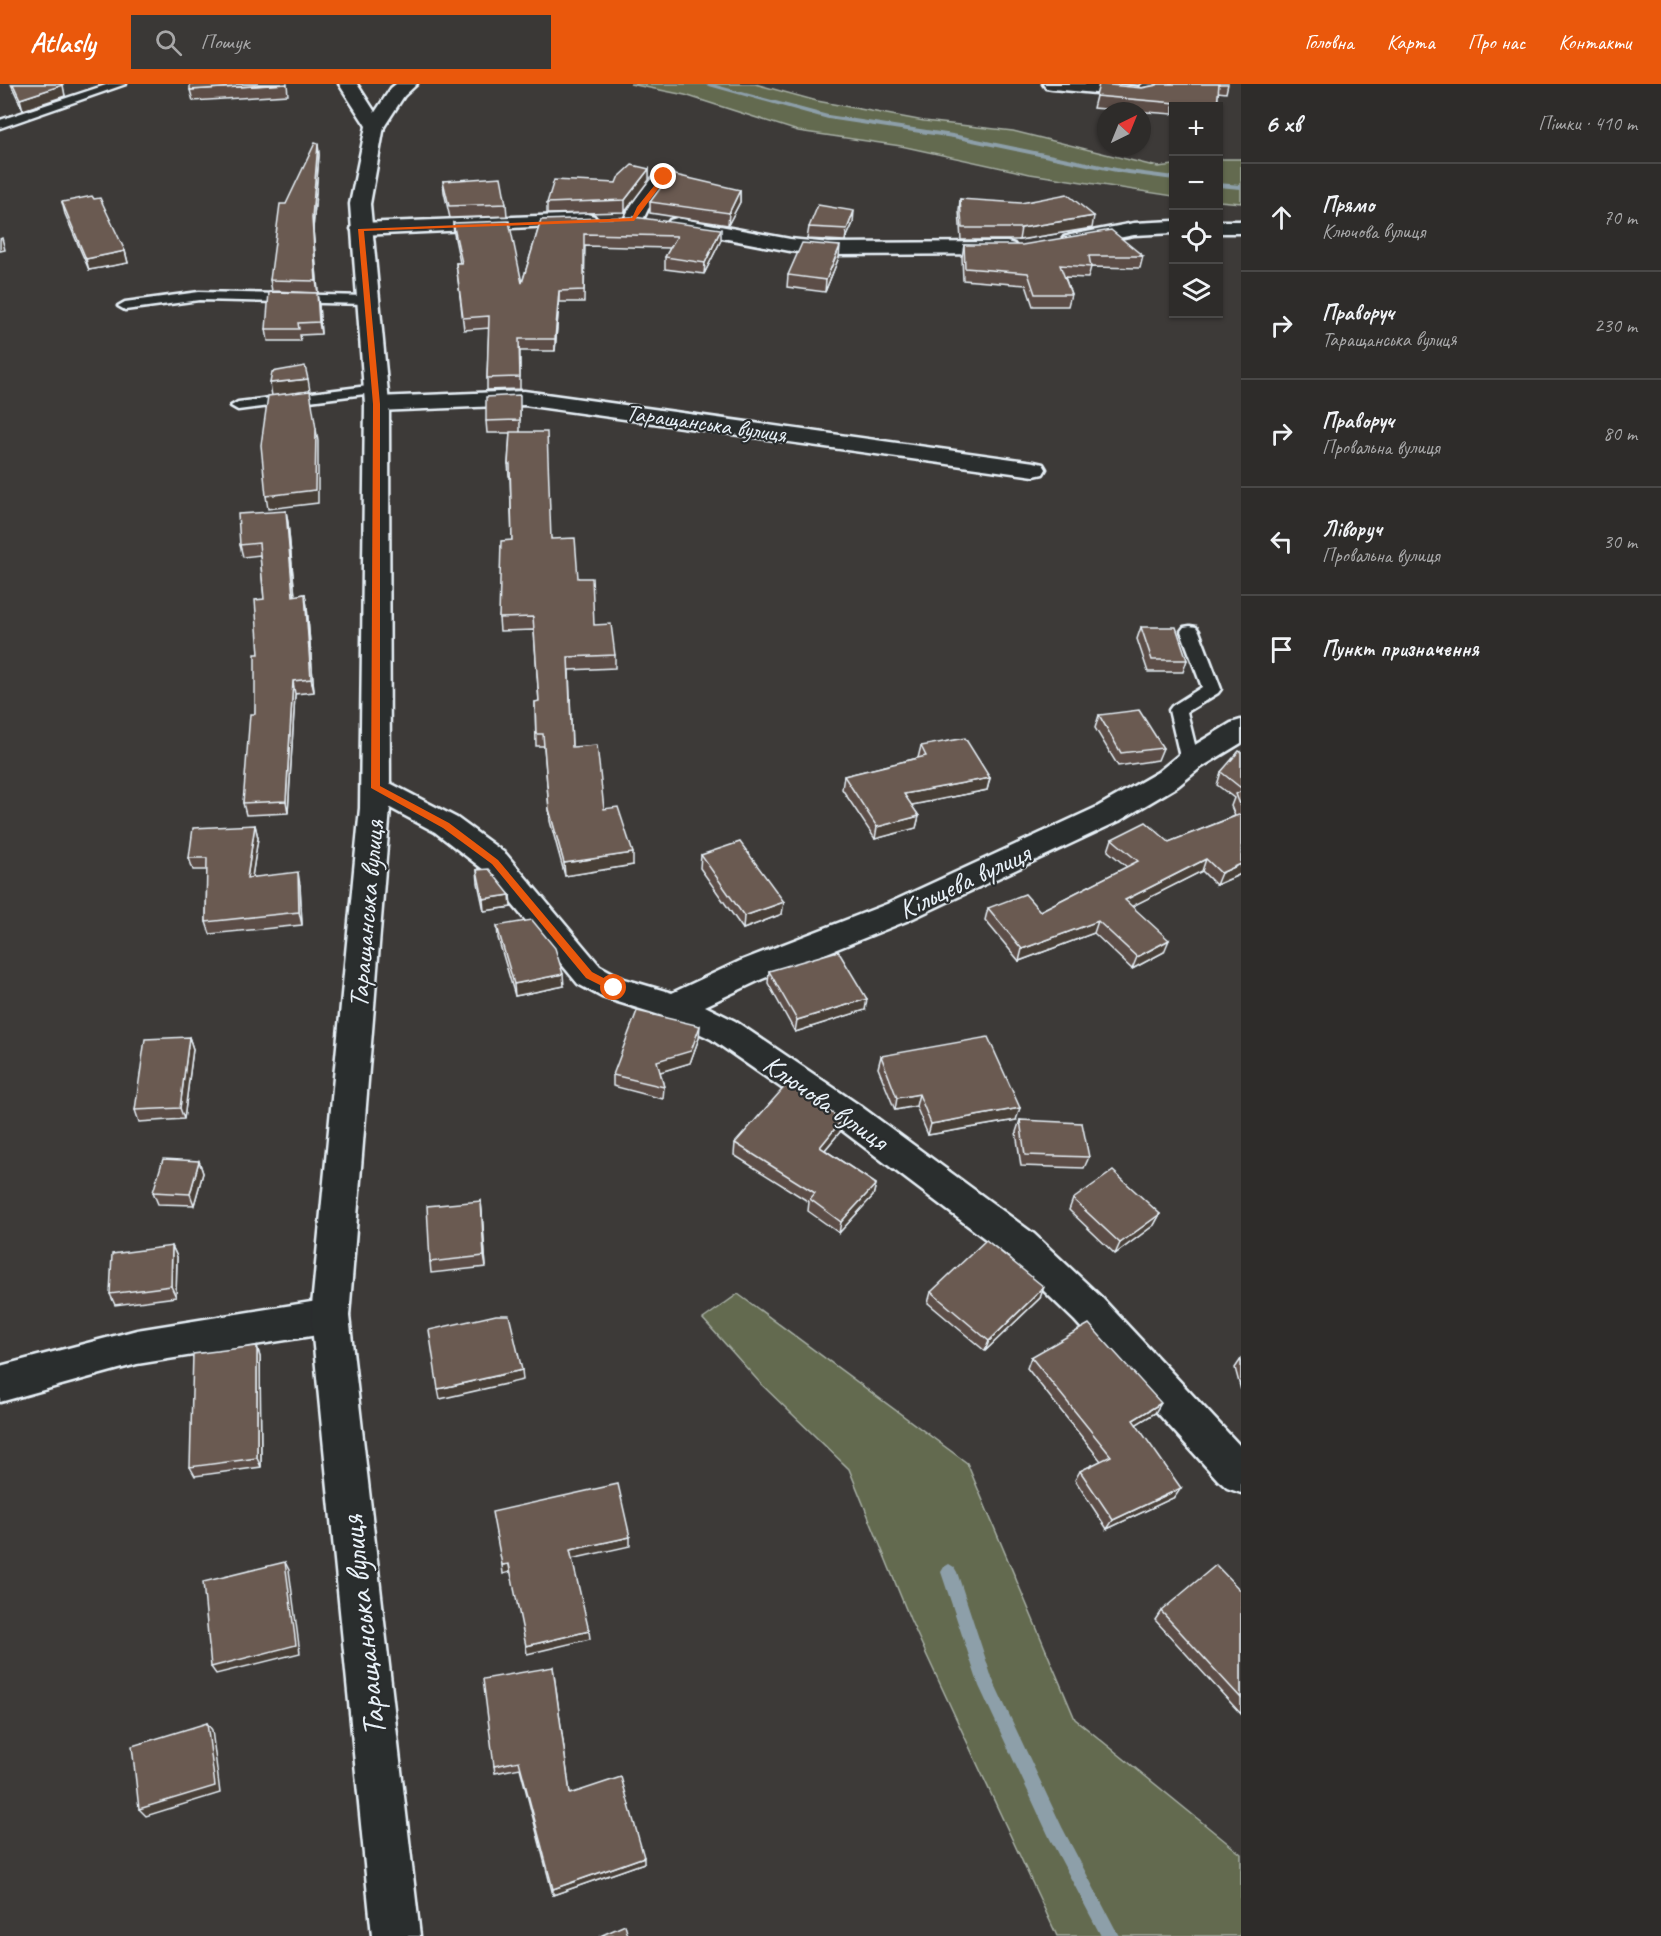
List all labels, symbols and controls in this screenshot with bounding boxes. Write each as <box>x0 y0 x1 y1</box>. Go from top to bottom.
search box <box>131 15 551 69</box>
text: Atlasly <box>30 25 95 60</box>
icon: search <box>152 26 185 59</box>
text: Пошук <box>200 28 250 56</box>
text: Головна <box>1305 29 1354 55</box>
text: Карта <box>1387 29 1435 55</box>
text: Про нас <box>1468 29 1525 55</box>
text: Контакти <box>1558 29 1631 55</box>
north arrow <box>1097 102 1151 156</box>
map controls <box>1169 102 1223 318</box>
button: + <box>1169 102 1223 156</box>
text: 6 хв <box>1265 107 1301 140</box>
text: Пішки · 410 m <box>1538 111 1637 136</box>
button: − <box>1169 156 1223 210</box>
route end <box>650 163 676 189</box>
text: Прямо <box>1322 191 1374 219</box>
icon: ahead <box>1265 201 1298 234</box>
text: 70 m <box>1603 205 1637 230</box>
button: locate <box>1169 210 1223 264</box>
text: Ключова вулиця <box>1322 219 1425 244</box>
button: layers <box>1169 264 1223 318</box>
text: Праворуч <box>1322 299 1394 327</box>
icon: right <box>1265 309 1298 342</box>
text: 230 m <box>1594 313 1637 338</box>
text: Таращанська вулиця <box>1322 327 1457 352</box>
street label: Таращанська вулиця <box>624 397 789 449</box>
text: Праворуч <box>1322 407 1394 435</box>
icon: right <box>1265 417 1298 450</box>
text: 80 m <box>1603 421 1637 446</box>
text: Провальна вулиця <box>1322 435 1440 460</box>
text: Ліворуч <box>1322 515 1382 543</box>
icon: left <box>1265 525 1298 558</box>
text: 30 m <box>1603 529 1637 554</box>
text: Провальна вулиця <box>1322 543 1440 568</box>
icon: arrive <box>1265 633 1298 666</box>
text: Пункт призначення <box>1322 635 1479 663</box>
street label: Таращанська вулиця <box>340 818 392 1009</box>
street label: Кільцева вулиця <box>893 834 1037 927</box>
route start <box>600 974 626 1000</box>
street label: Ключова вулиця <box>757 1046 897 1159</box>
street label: Таращанська вулиця <box>330 1512 395 1739</box>

